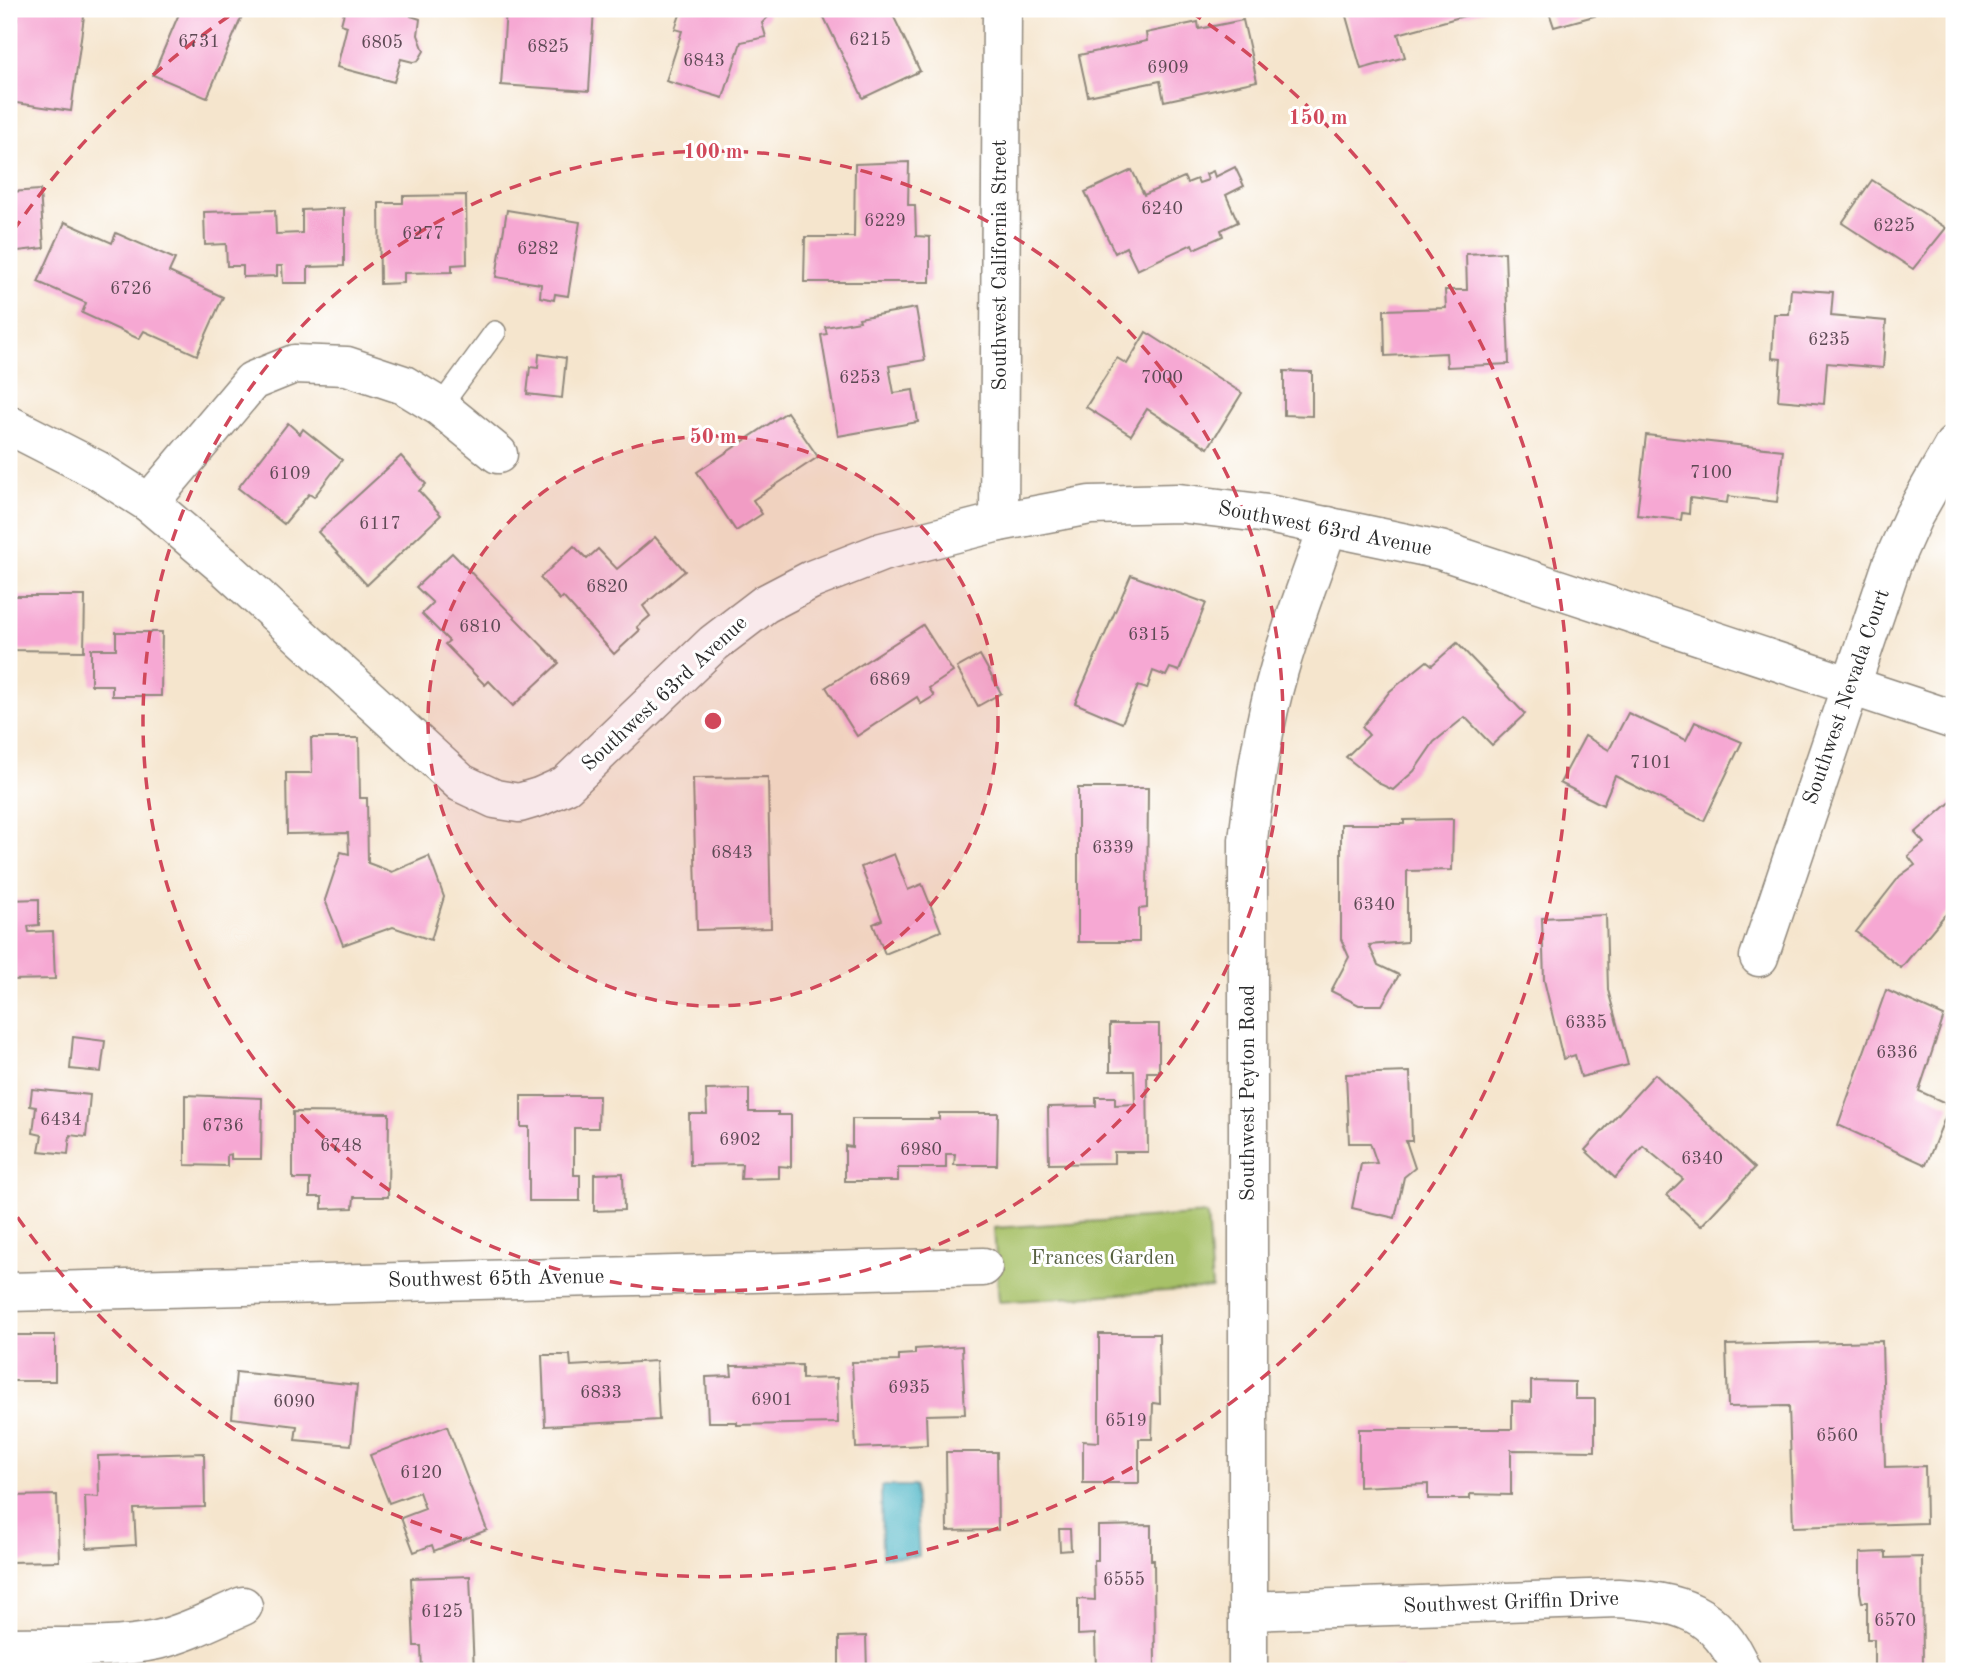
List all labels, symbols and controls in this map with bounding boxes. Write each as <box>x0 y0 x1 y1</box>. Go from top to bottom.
house number: 6215 <box>849 31 891 49</box>
house number: 6731 <box>178 33 220 51</box>
house number: 6805 <box>361 34 403 52</box>
house number: 6825 <box>527 38 569 56</box>
house number: 6843 <box>683 52 725 70</box>
house number: 6909 <box>1147 59 1189 77</box>
text: 150 m <box>1288 108 1348 129</box>
street label: Southwest California Street <box>990 139 1011 391</box>
text: 100 m <box>683 142 743 163</box>
house number: 6240 <box>1141 200 1183 218</box>
house number: 6229 <box>864 212 906 230</box>
house number: 6225 <box>1873 217 1915 235</box>
house number: 6277 <box>402 225 444 243</box>
house number: 6282 <box>517 240 559 258</box>
house number: 6726 <box>110 280 152 298</box>
house number: 6235 <box>1808 331 1850 349</box>
house number: 6253 <box>839 369 881 387</box>
house number: 7000 <box>1141 369 1183 387</box>
text: 50 m <box>689 427 737 448</box>
house number: 7100 <box>1690 464 1732 482</box>
house number: 6109 <box>269 465 311 483</box>
street label: Southwest 63rd Avenue <box>1216 498 1434 560</box>
house number: 6117 <box>359 515 401 533</box>
house number: 6820 <box>586 578 628 596</box>
street label: Southwest Nevada Court <box>1800 587 1894 807</box>
street label: Southwest 63rd Avenue <box>578 612 752 776</box>
house number: 6810 <box>459 618 501 636</box>
house number: 6315 <box>1128 626 1170 644</box>
house number: 6869 <box>869 671 911 689</box>
centre of rings <box>701 709 725 733</box>
house number: 7101 <box>1630 754 1672 772</box>
house number: 6339 <box>1092 839 1134 857</box>
house number: 6843 <box>711 844 753 862</box>
house number: 6340 <box>1353 896 1395 914</box>
street label: Southwest Peyton Road <box>1238 985 1259 1201</box>
house number: 6335 <box>1565 1014 1607 1032</box>
house number: 6336 <box>1876 1044 1918 1062</box>
house number: 6434 <box>40 1111 82 1129</box>
house number: 6736 <box>202 1117 244 1135</box>
house number: 6902 <box>719 1131 761 1149</box>
house number: 6748 <box>320 1137 362 1155</box>
house number: 6980 <box>900 1141 942 1159</box>
house number: 6340 <box>1681 1150 1723 1168</box>
park label: Frances Garden <box>1031 1248 1175 1269</box>
street label: Southwest 65th Avenue <box>388 1267 604 1291</box>
house number: 6935 <box>888 1379 930 1397</box>
house number: 6833 <box>580 1384 622 1402</box>
house number: 6901 <box>751 1391 793 1409</box>
house number: 6090 <box>273 1393 315 1411</box>
house number: 6519 <box>1105 1412 1147 1430</box>
house number: 6560 <box>1816 1427 1858 1445</box>
house number: 6120 <box>400 1464 442 1482</box>
house number: 6555 <box>1103 1571 1145 1589</box>
street label: Southwest Griffin Drive <box>1403 1589 1619 1617</box>
house number: 6125 <box>421 1603 463 1621</box>
house number: 6570 <box>1874 1612 1916 1630</box>

